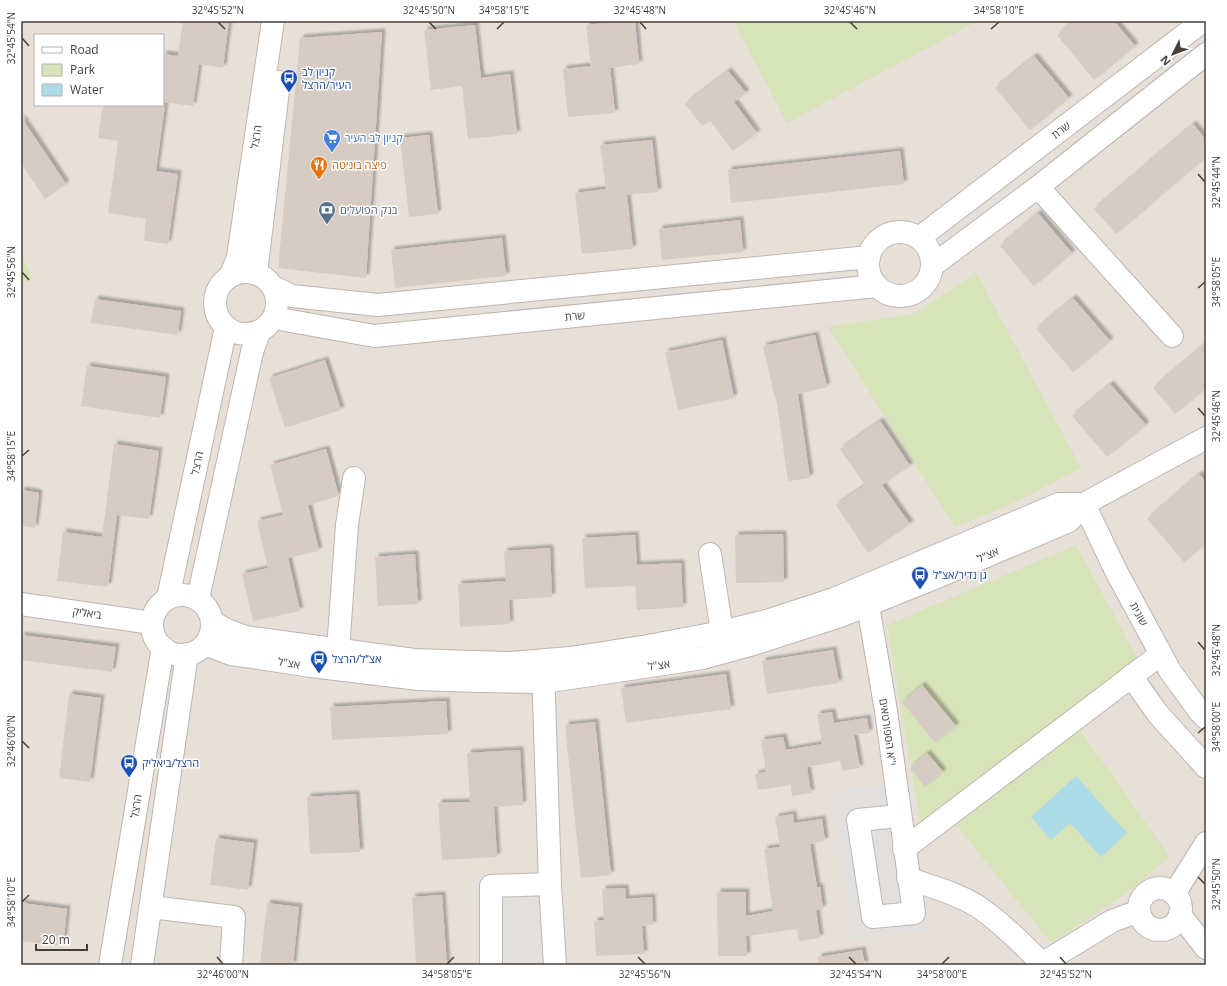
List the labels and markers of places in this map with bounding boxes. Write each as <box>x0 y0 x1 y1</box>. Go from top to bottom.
place label: קניון לב העיר/הרצל <box>302 64 352 92</box>
bus stop icon: קניון לב העיר/הרצל <box>279 68 299 93</box>
supermarket icon: קניון לב העיר <box>322 128 342 153</box>
place label: קניון לב העיר <box>345 130 403 145</box>
restaurant icon: פיצה בוניטה <box>309 155 329 180</box>
place label: פיצה בוניטה <box>332 157 387 172</box>
bank icon: בנק הפועלים <box>317 200 337 225</box>
place label: בנק הפועלים <box>340 202 398 217</box>
bus stop icon: גן נדיר/אצ״ל <box>910 565 930 590</box>
place label: גן נדיר/אצ״ל <box>933 567 987 582</box>
bus stop icon: אצ״ל/הרצל <box>309 649 329 674</box>
place label: אצ״ל/הרצל <box>332 651 381 666</box>
bus stop icon: הרצל/ביאליק <box>119 753 139 778</box>
place label: הרצל/ביאליק <box>142 755 199 770</box>

